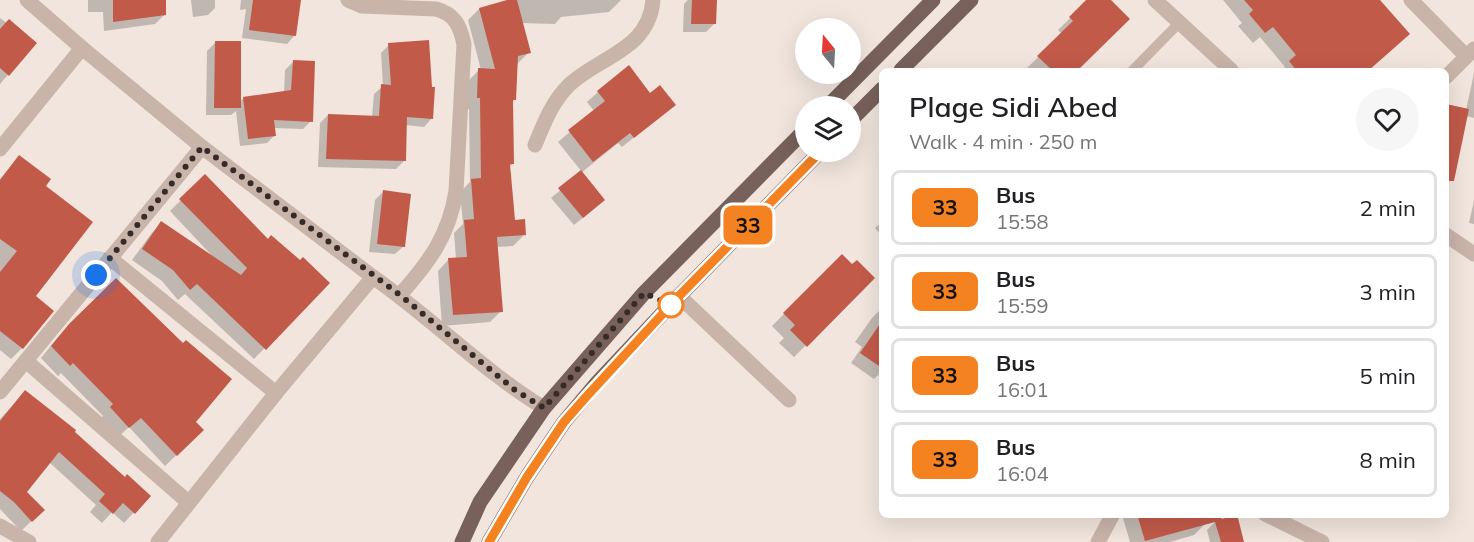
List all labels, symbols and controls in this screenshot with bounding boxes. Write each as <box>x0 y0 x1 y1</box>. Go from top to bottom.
north arrow <box>795 18 861 84</box>
map controls <box>795 18 861 162</box>
button: heart <box>1356 88 1419 151</box>
text: Plage Sidi Abed <box>909 89 1118 124</box>
button: layers <box>795 96 861 162</box>
text: Walk · 4 min · 250 m <box>909 129 1097 154</box>
text: Bus <box>996 181 1035 209</box>
text: 33 <box>932 194 958 220</box>
text: 2 min <box>1360 194 1416 222</box>
line badge: 33 <box>721 206 775 244</box>
text: 15:58 <box>996 209 1049 234</box>
text: 33 <box>735 212 761 238</box>
your location <box>81 260 111 290</box>
text: Bus <box>996 265 1035 293</box>
text: 33 <box>932 278 958 304</box>
text: 3 min <box>1360 278 1416 306</box>
unlabelled marker <box>658 292 684 318</box>
text: 15:59 <box>996 293 1049 318</box>
text: Bus <box>996 349 1035 377</box>
text: 33 <box>932 362 958 388</box>
text: 5 min <box>1360 362 1416 390</box>
text: 16:01 <box>996 377 1049 402</box>
text: Bus <box>996 433 1035 461</box>
text: 33 <box>932 446 958 472</box>
text: 8 min <box>1360 446 1416 474</box>
text: 16:04 <box>996 461 1049 486</box>

